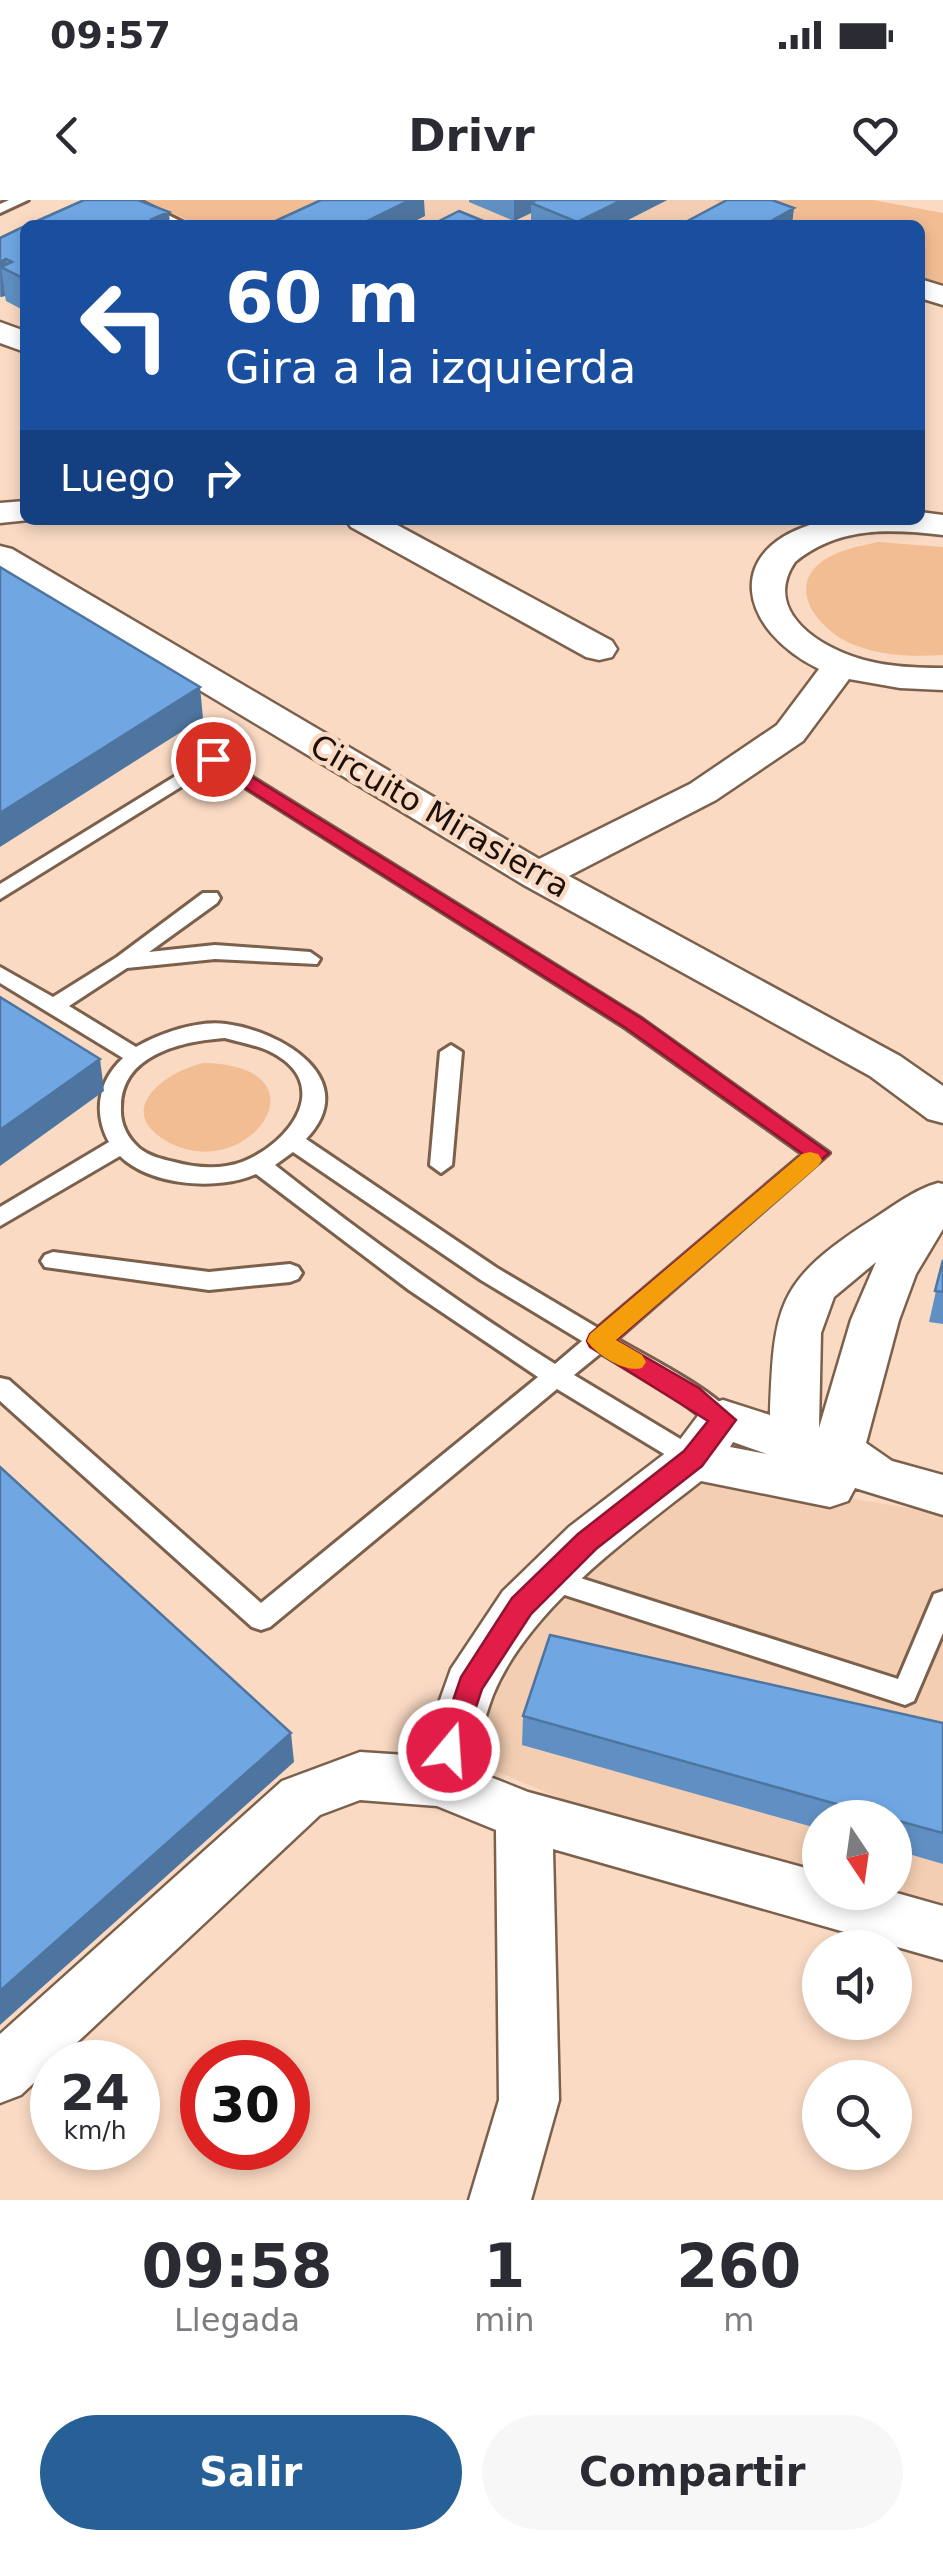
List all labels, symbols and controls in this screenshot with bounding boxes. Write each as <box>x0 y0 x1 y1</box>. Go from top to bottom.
text: 09:57 <box>50 13 171 57</box>
icon: back <box>40 108 95 163</box>
icon: heart <box>848 108 903 163</box>
text: Drivr <box>408 109 535 162</box>
text: 60 m <box>225 257 420 339</box>
icon: left <box>60 260 190 390</box>
text: Gira a la izquierda <box>225 341 636 394</box>
icon: right <box>195 450 250 505</box>
text: Luego <box>60 456 175 500</box>
pin <box>171 717 256 802</box>
street label: Circuito Mirasierra <box>304 726 576 906</box>
icon: arrive <box>186 732 241 787</box>
position arrow <box>397 1698 501 1802</box>
north arrow <box>802 1800 912 1910</box>
map controls <box>802 1800 912 2170</box>
button: sound <box>802 1930 912 2040</box>
speed limit sign: 30 <box>180 2040 310 2170</box>
button: search <box>802 2060 912 2170</box>
text: 24 <box>60 2064 130 2122</box>
text: km/h <box>63 2116 127 2145</box>
text: 09:58 <box>142 2231 333 2301</box>
text: 1 <box>483 2231 525 2301</box>
text: 260 <box>676 2231 801 2301</box>
text: Llegada <box>174 2301 300 2339</box>
text: min <box>474 2301 535 2339</box>
text: m <box>723 2301 754 2339</box>
button: Salir <box>40 2415 462 2530</box>
button: Compartir <box>482 2415 903 2530</box>

